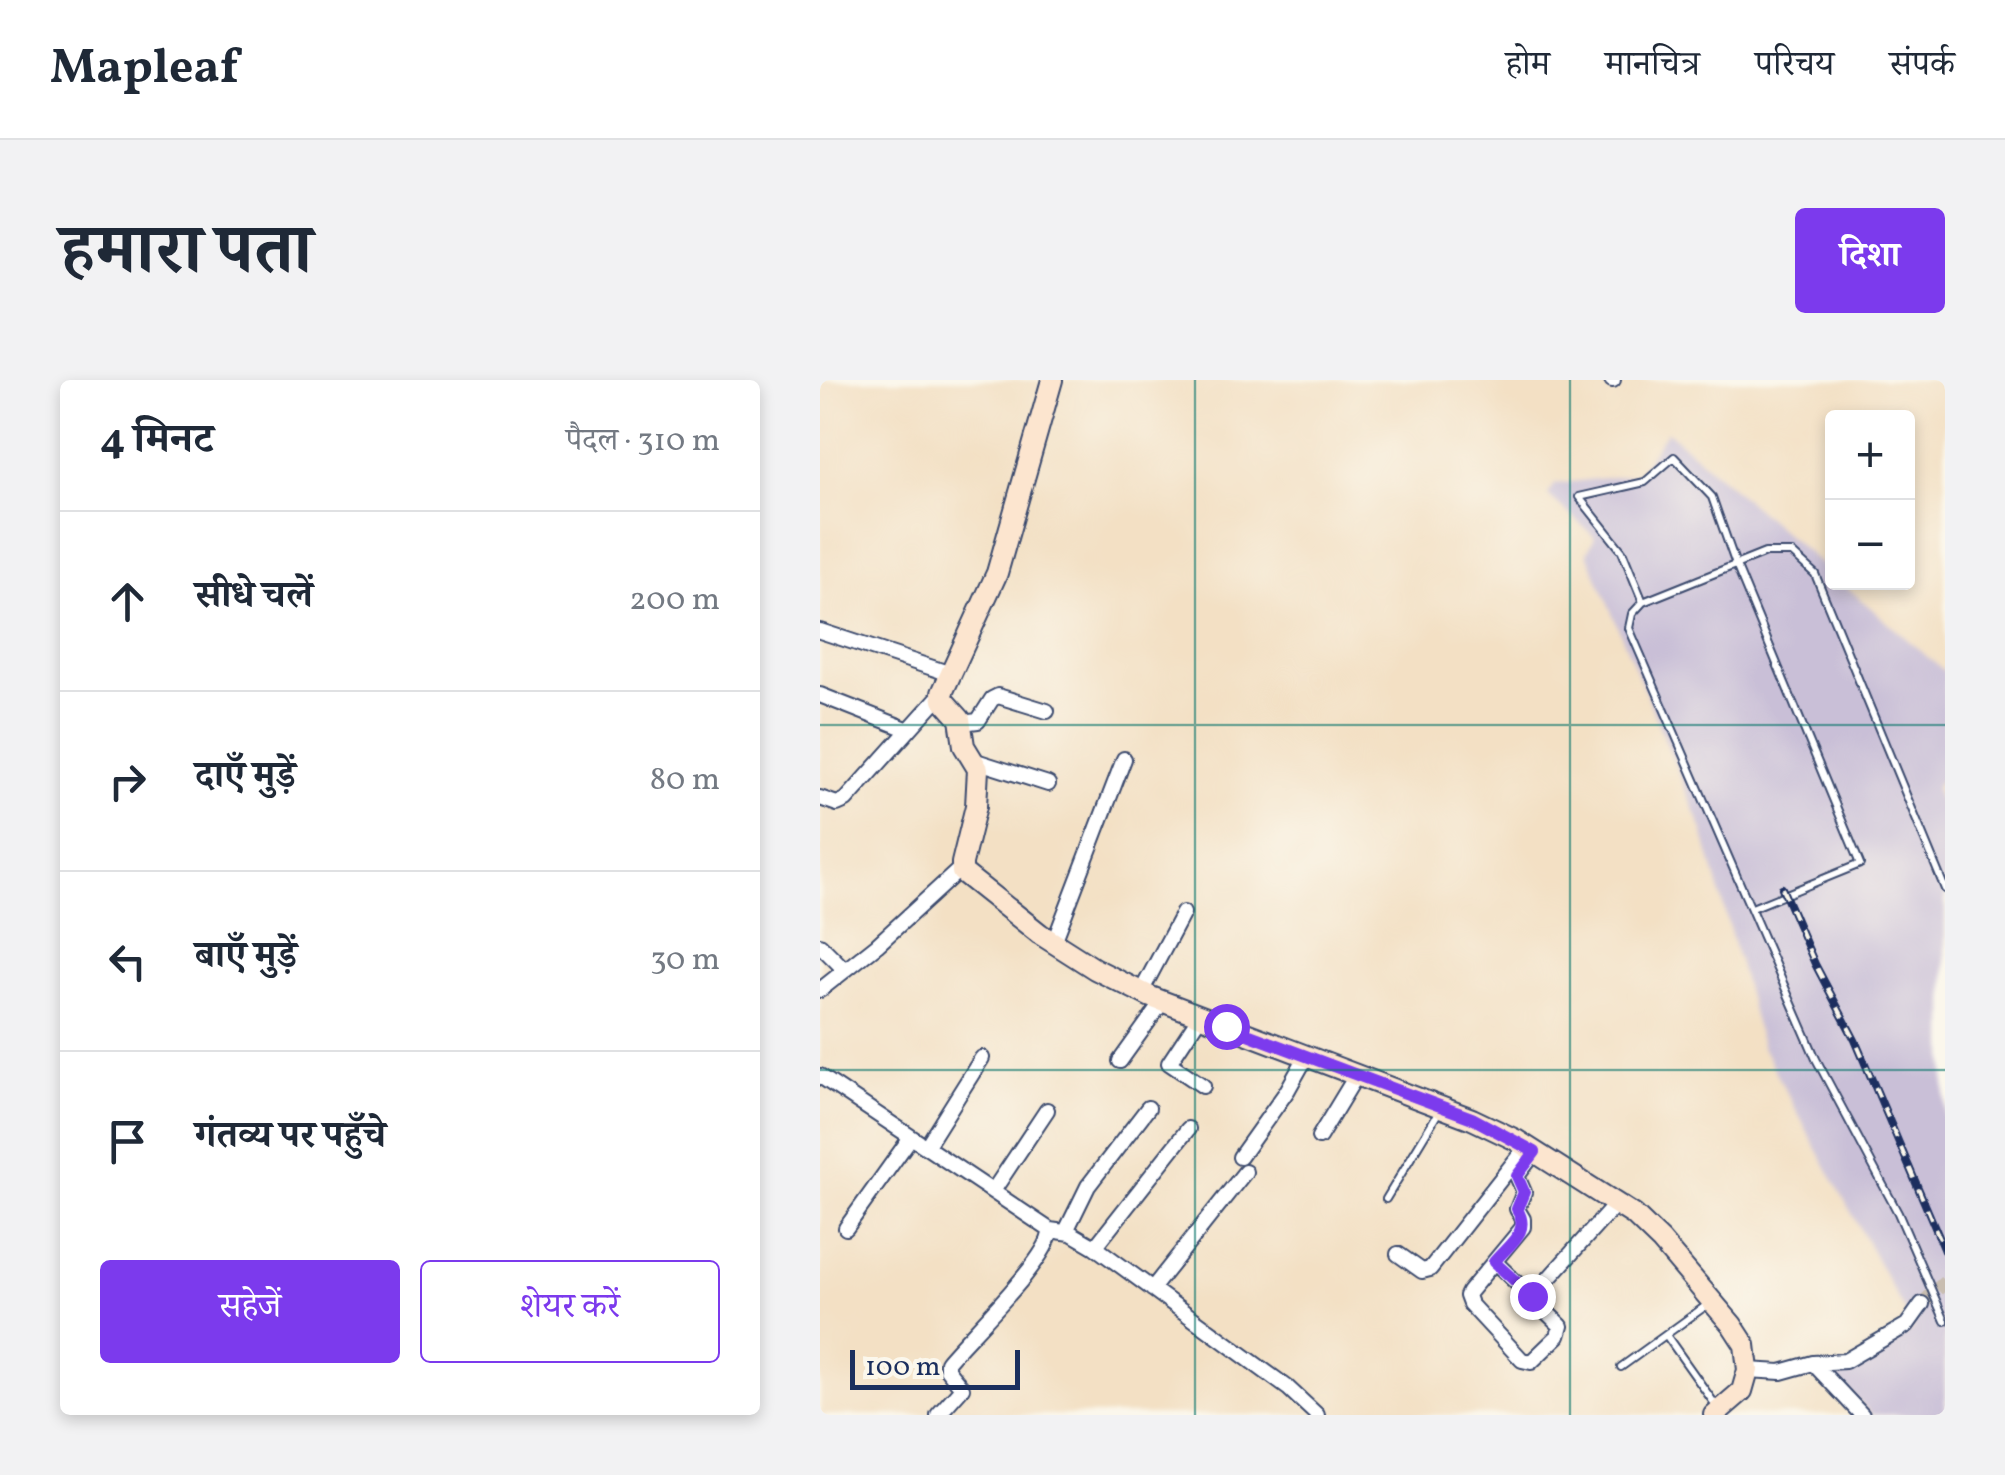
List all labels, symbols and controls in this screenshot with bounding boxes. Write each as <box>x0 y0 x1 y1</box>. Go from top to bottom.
text: Mapleaf <box>50 36 239 103</box>
text: होम <box>1505 42 1550 90</box>
text: मानचित्र <box>1605 42 1700 90</box>
text: परिचय <box>1755 42 1834 90</box>
text: संपर्क <box>1889 42 1955 90</box>
text: हमारा पता <box>60 205 312 303</box>
button: दिशा <box>1795 208 1945 313</box>
map controls <box>1825 410 1915 590</box>
button: + <box>1825 410 1915 500</box>
text: 4 मिनट <box>100 412 213 471</box>
text: पैदल · 310 m <box>566 420 720 464</box>
button: − <box>1825 500 1915 590</box>
text: सीधे चलें <box>195 571 313 624</box>
icon: ahead <box>100 574 155 629</box>
text: 200 m <box>629 579 720 623</box>
text: दाएँ मुड़ें <box>195 751 296 804</box>
icon: right <box>100 754 155 809</box>
text: 80 m <box>650 759 720 803</box>
text: बाएँ मुड़ें <box>195 931 297 984</box>
icon: left <box>100 934 155 989</box>
text: 30 m <box>650 939 720 983</box>
route start <box>1204 1004 1250 1050</box>
text: गंतव्य पर पहुँचे <box>195 1111 386 1164</box>
icon: arrive <box>100 1114 155 1169</box>
button: सहेजें <box>100 1260 400 1363</box>
button: शेयर करें <box>420 1260 720 1363</box>
route end <box>1510 1274 1556 1320</box>
scale bar <box>850 1345 1020 1390</box>
text: 100 m <box>865 1348 940 1387</box>

